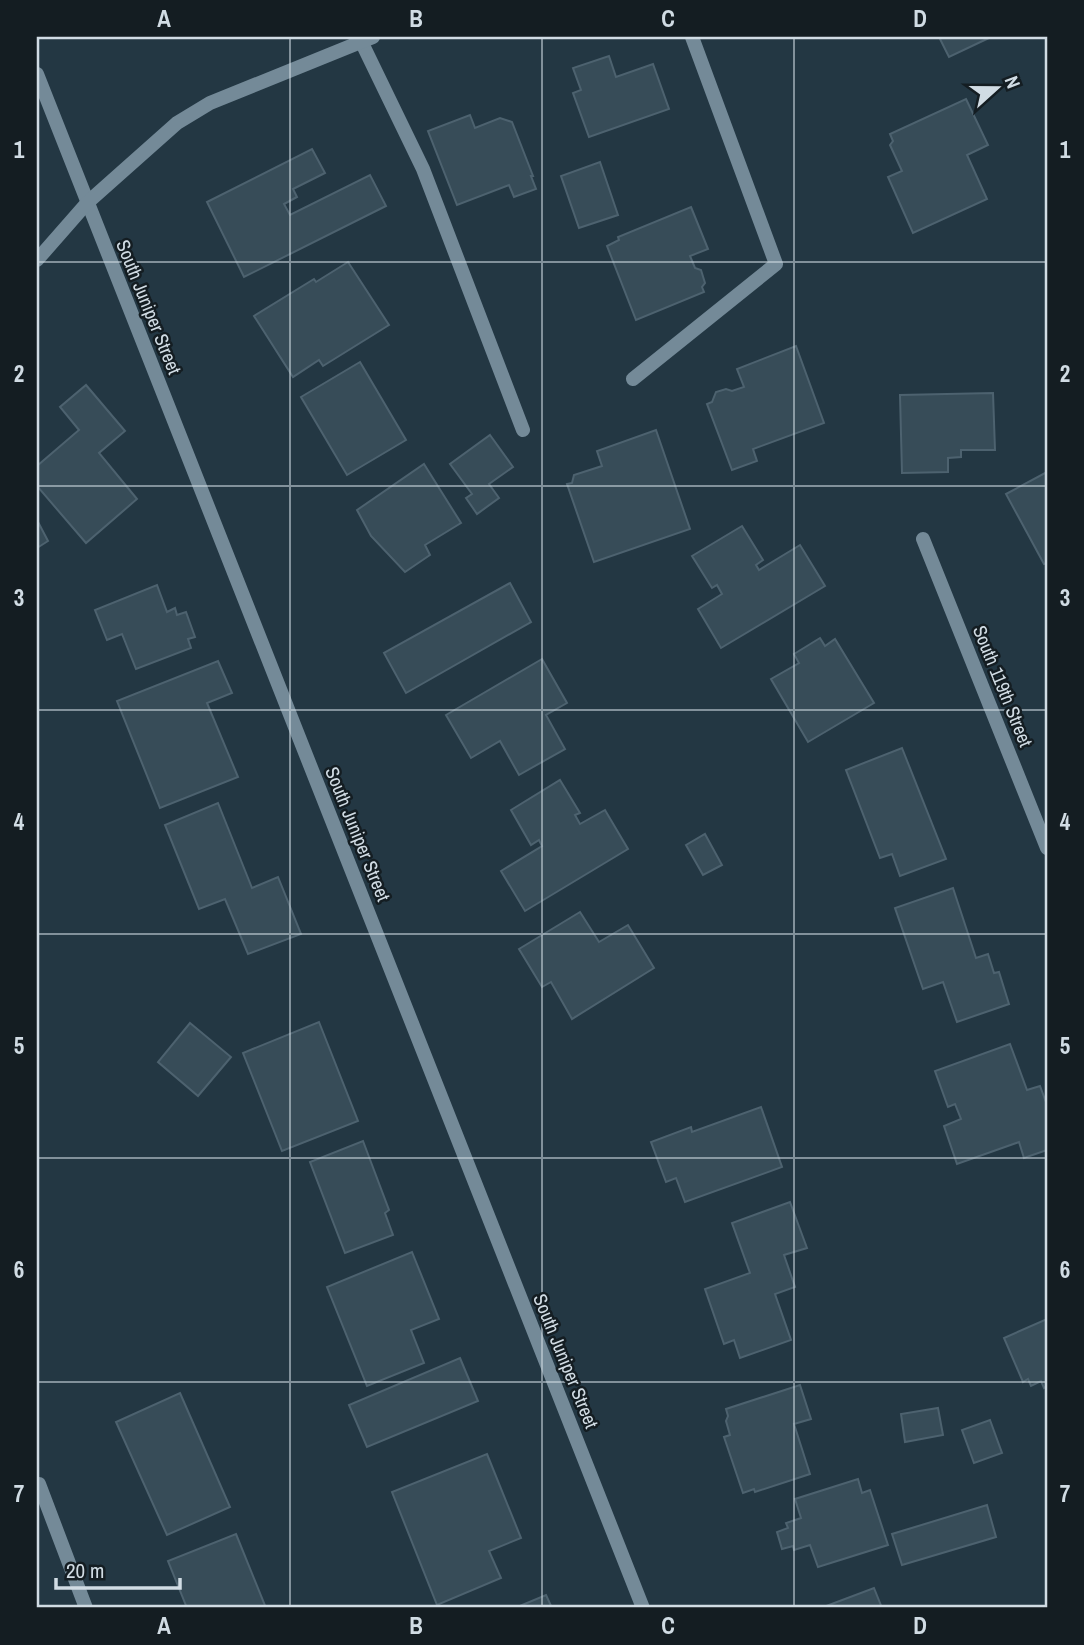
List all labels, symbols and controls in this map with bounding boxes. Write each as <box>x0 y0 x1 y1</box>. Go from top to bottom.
text: A <box>157 3 171 34</box>
text: B <box>409 3 423 34</box>
text: C <box>661 3 675 34</box>
text: D <box>913 3 927 34</box>
north arrow <box>962 52 1032 122</box>
text: N <box>999 72 1027 92</box>
text: 1 <box>14 134 25 165</box>
text: 1 <box>1060 134 1071 165</box>
street label: South Juniper Street <box>110 236 188 379</box>
text: 2 <box>14 358 24 389</box>
text: 2 <box>1060 358 1070 389</box>
text: 3 <box>14 582 24 613</box>
text: 3 <box>1060 582 1070 613</box>
street label: South 119th Street <box>967 621 1039 751</box>
street label: South Juniper Street <box>319 763 397 906</box>
text: 4 <box>14 806 25 837</box>
text: 4 <box>1060 806 1071 837</box>
text: 5 <box>14 1030 24 1061</box>
text: 5 <box>1060 1030 1070 1061</box>
text: 6 <box>14 1254 24 1285</box>
text: 6 <box>1060 1254 1070 1285</box>
street label: South Juniper Street <box>527 1290 605 1433</box>
text: 7 <box>14 1478 24 1509</box>
text: 7 <box>1060 1478 1070 1509</box>
scale bar <box>56 1547 180 1591</box>
text: 20 m <box>66 1556 104 1585</box>
text: A <box>157 1610 171 1641</box>
text: B <box>409 1610 423 1641</box>
text: C <box>661 1610 675 1641</box>
text: D <box>913 1610 927 1641</box>

